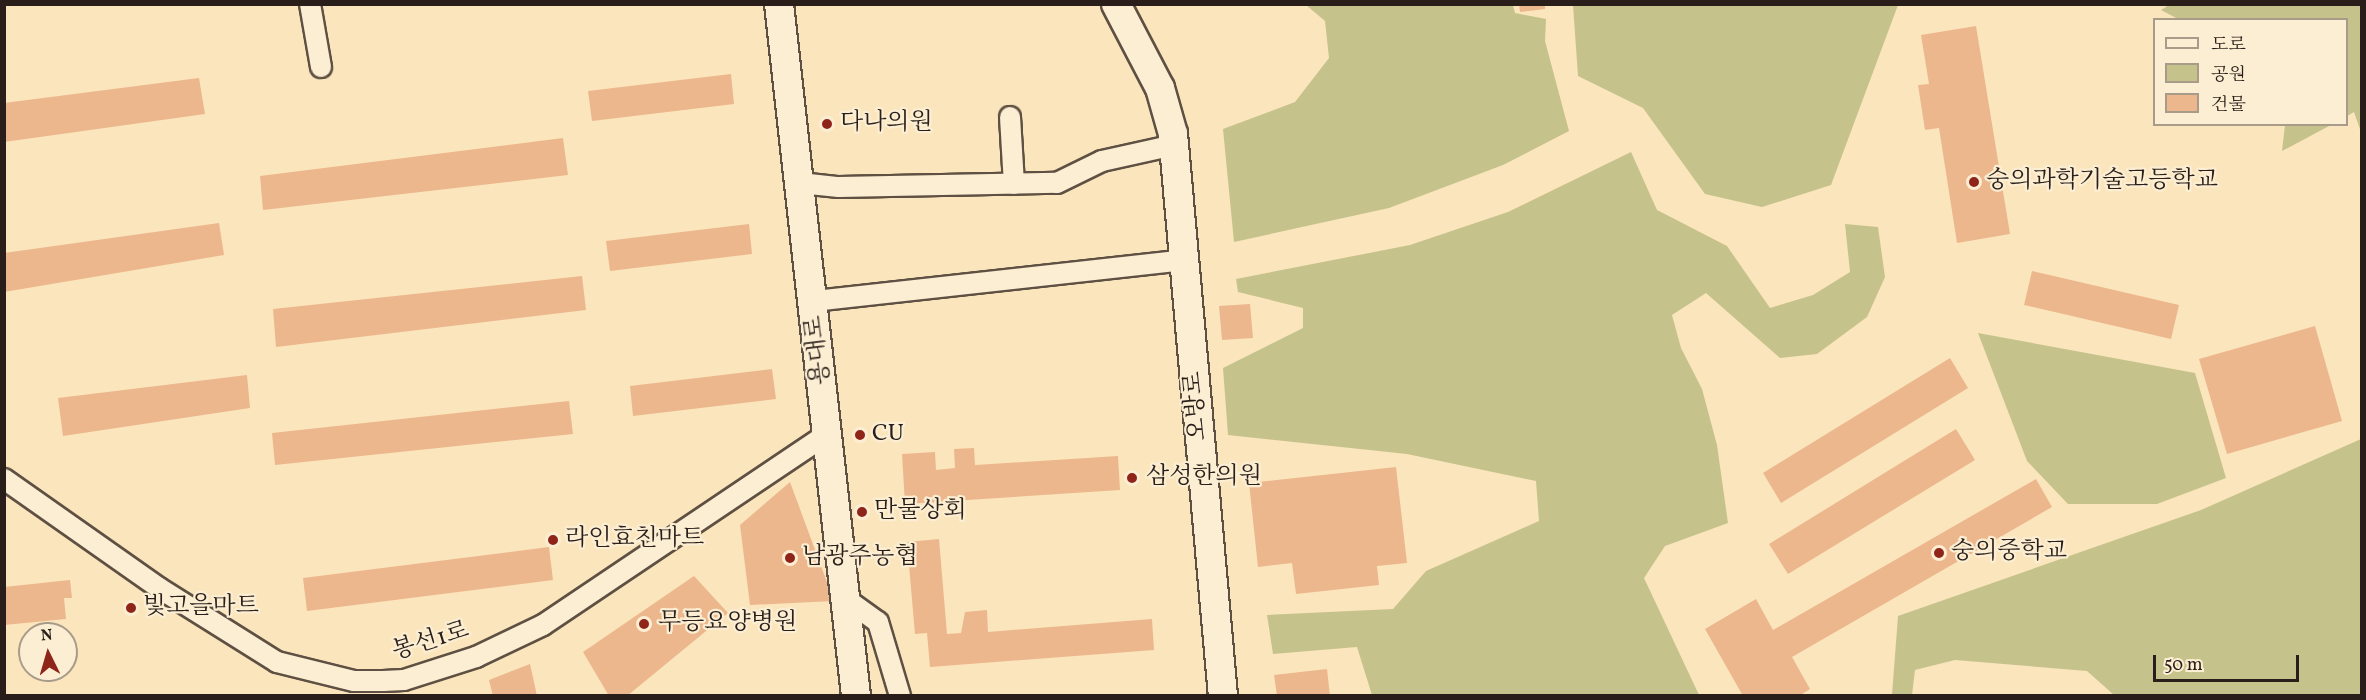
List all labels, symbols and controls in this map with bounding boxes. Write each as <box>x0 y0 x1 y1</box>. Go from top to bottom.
legend <box>2153 18 2348 126</box>
text: 도로 <box>2211 33 2246 58</box>
text: 공원 <box>2211 63 2246 88</box>
text: 건물 <box>2211 93 2246 118</box>
place label: 다나의원 <box>840 110 933 138</box>
marker: 다나의원 <box>818 115 836 133</box>
place label: 숭의과학기술고등학교 <box>1986 168 2218 196</box>
marker: 숭의과학기술고등학교 <box>1967 175 1981 189</box>
street label: 용대로 <box>800 314 838 386</box>
street label: 오방로 <box>1180 370 1214 442</box>
place label: CU <box>872 421 904 449</box>
marker: CU <box>853 428 867 442</box>
place label: 삼성한의원 <box>1146 464 1262 492</box>
marker: 삼성한의원 <box>1123 469 1141 487</box>
place label: 만물상회 <box>874 498 967 526</box>
marker: 만물상회 <box>855 505 869 519</box>
place label: 라인효친마트 <box>565 526 704 554</box>
marker: 라인효친마트 <box>546 533 560 547</box>
place label: 숭의중학교 <box>1951 539 2067 567</box>
place label: 남광주농협 <box>802 544 918 572</box>
marker: 숭의중학교 <box>1932 546 1946 560</box>
marker: 남광주농협 <box>783 551 797 565</box>
place label: 빛고을마트 <box>143 594 259 622</box>
marker: 빛고을마트 <box>124 601 138 615</box>
place label: 무등요양병원 <box>658 610 797 638</box>
marker: 무등요양병원 <box>635 615 653 633</box>
street label: 봉선1로 <box>389 617 473 667</box>
north arrow <box>18 622 78 682</box>
text: N <box>40 625 53 648</box>
scale bar <box>2156 643 2302 681</box>
text: 50 m <box>2164 653 2203 678</box>

